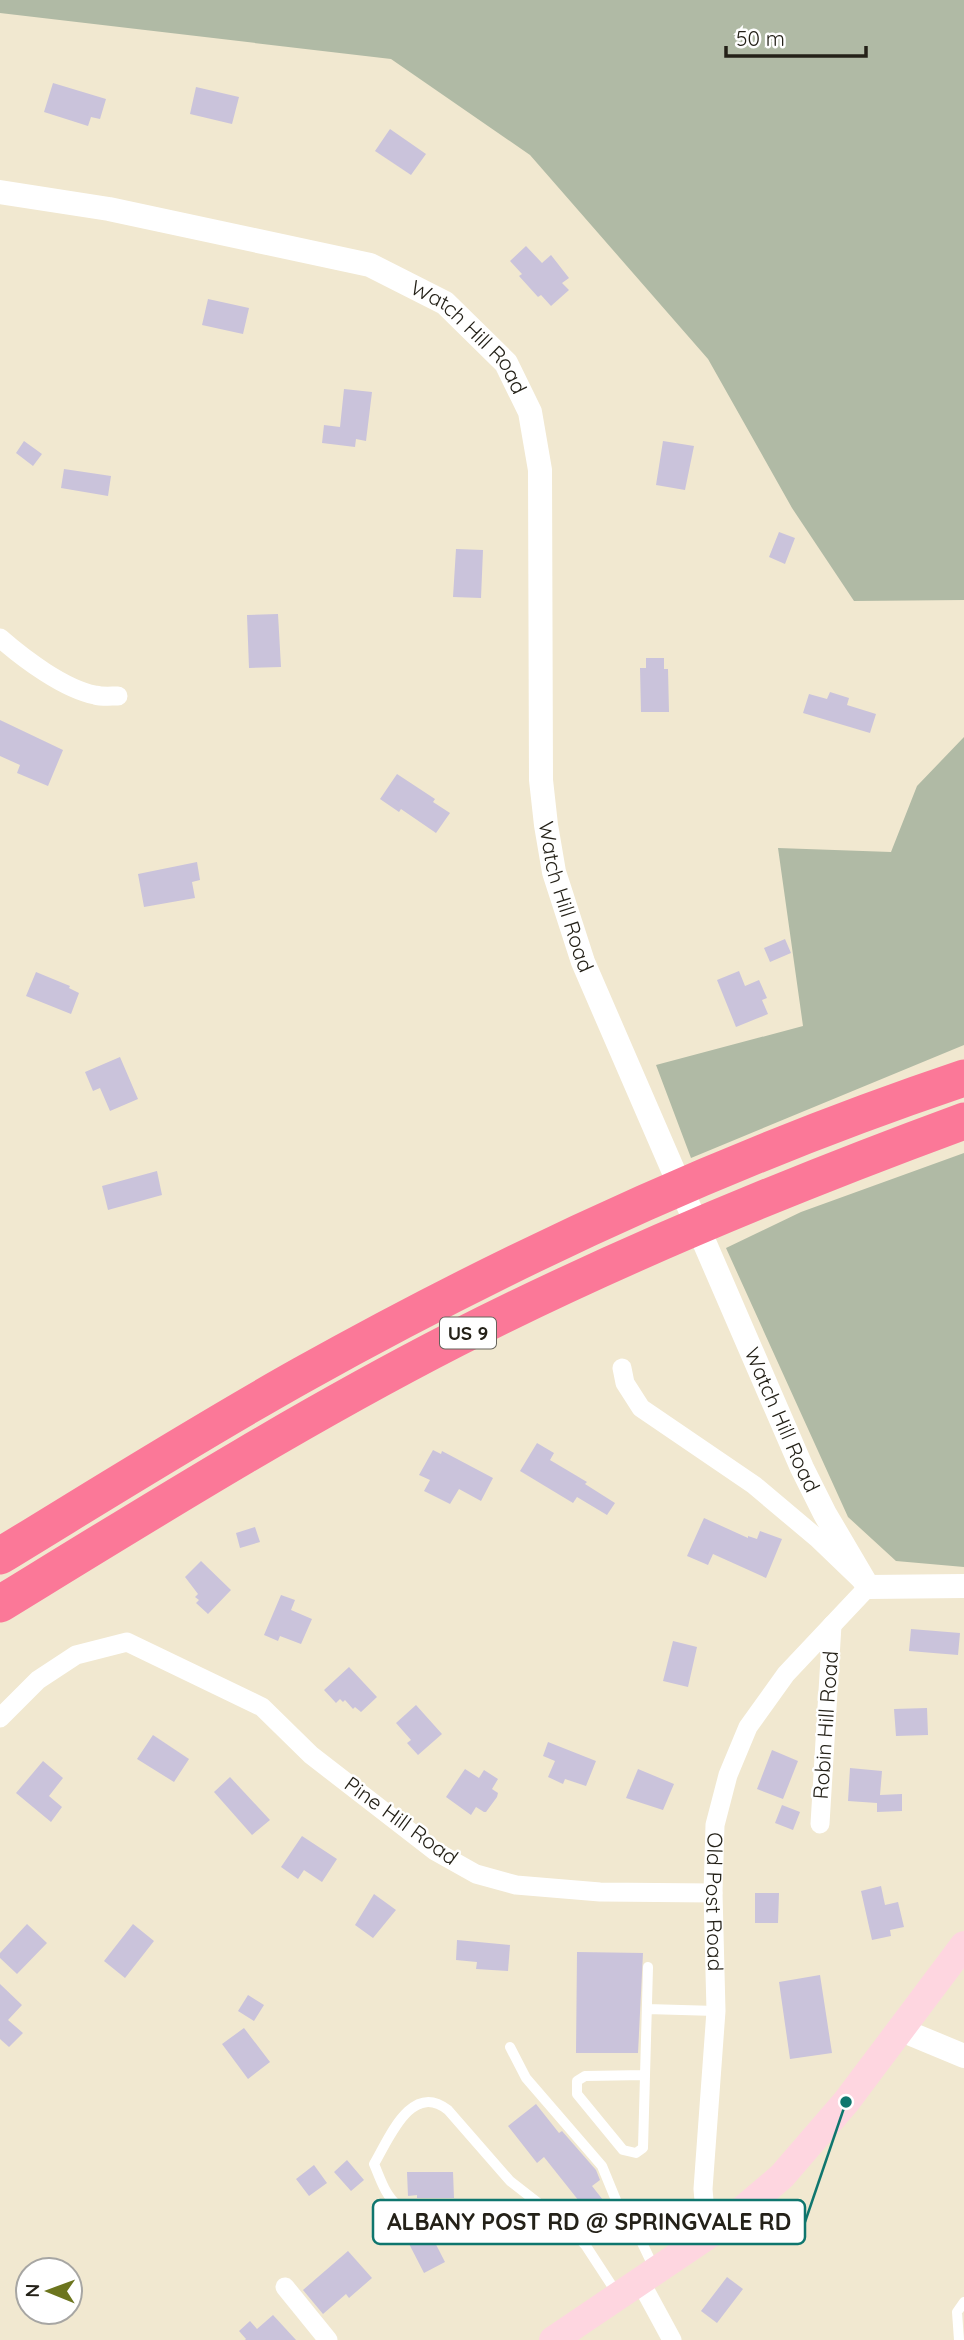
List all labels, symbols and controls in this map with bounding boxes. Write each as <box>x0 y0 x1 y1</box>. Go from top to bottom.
scale bar <box>726 14 866 58</box>
text: 50 m <box>736 25 785 51</box>
street label: Watch Hill Road <box>406 274 533 398</box>
street label: Watch Hill Road <box>534 819 600 976</box>
road number: US 9 <box>440 1317 496 1348</box>
street label: Watch Hill Road <box>739 1343 826 1496</box>
street label: Robin Hill Road <box>807 1650 843 1800</box>
street label: Pine Hill Road <box>340 1770 463 1870</box>
street label: Old Post Road <box>701 1832 729 1972</box>
callout: ALBANY POST RD @ SPRINGVALE RD <box>373 2200 805 2244</box>
text: ALBANY POST RD @ SPRINGVALE RD <box>387 2207 791 2236</box>
north arrow <box>14 2256 84 2326</box>
text: N <box>20 2284 44 2298</box>

